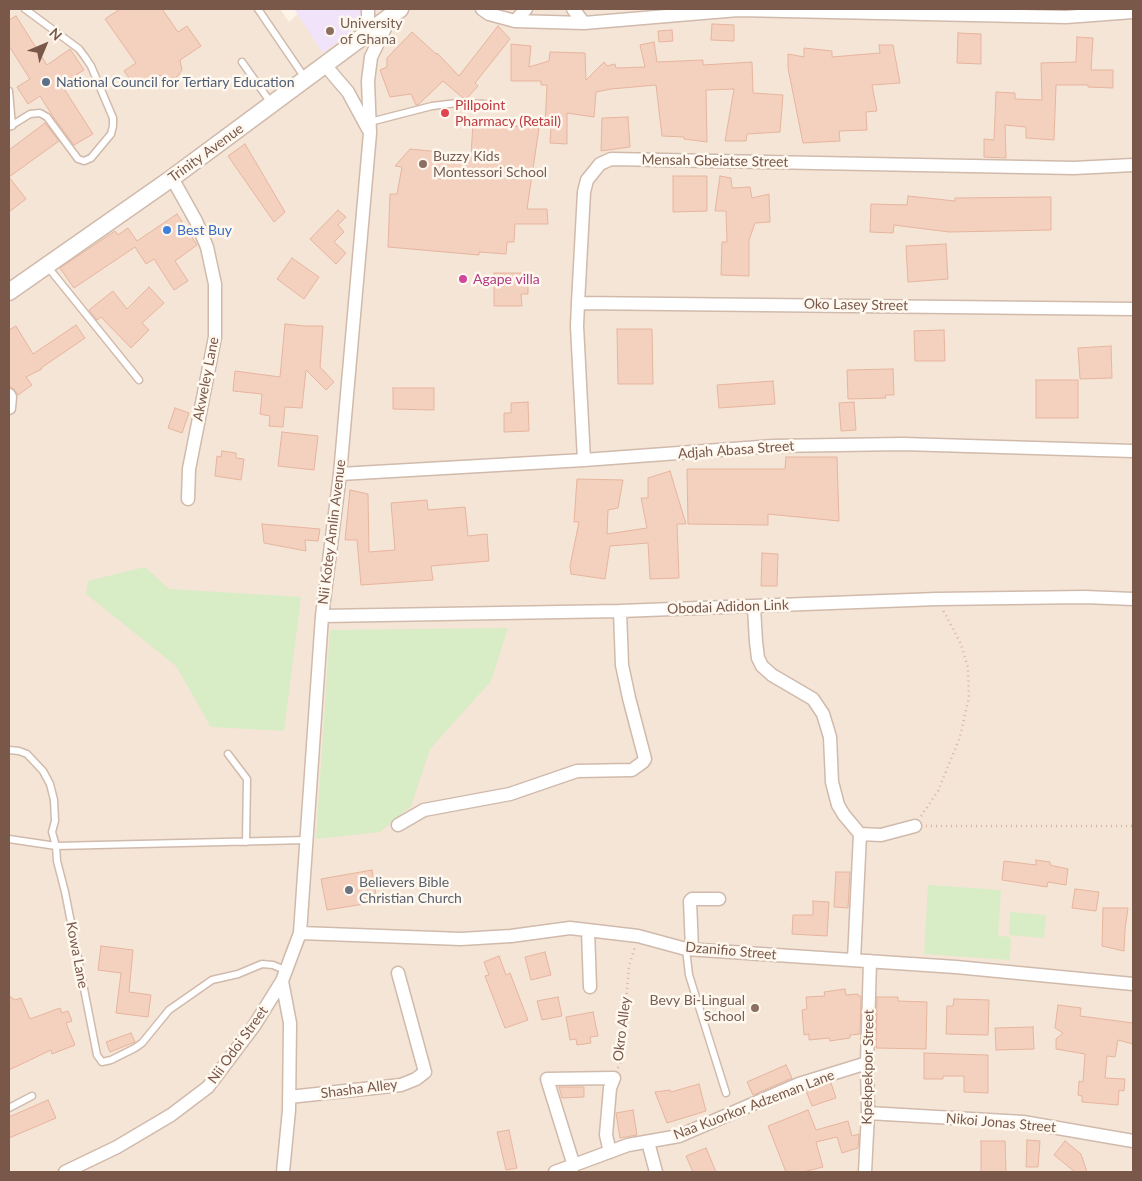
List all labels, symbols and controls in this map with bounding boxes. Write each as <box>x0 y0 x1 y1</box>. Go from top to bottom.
place label: University of Ghana <box>340 15 402 48</box>
north arrow <box>20 20 70 70</box>
text: N <box>46 24 66 44</box>
marker: University of Ghana <box>324 25 336 37</box>
place label: National Council for Tertiary Education <box>56 74 294 90</box>
marker: National Council for Tertiary Education <box>40 76 52 88</box>
place label: Pillpoint Pharmacy (Retail) <box>455 97 561 130</box>
marker: Pillpoint Pharmacy (Retail) <box>439 107 451 119</box>
street label: Trinity Avenue <box>165 120 247 186</box>
place label: Buzzy Kids Montessori School <box>433 148 547 180</box>
street label: Mensah Gbeiatse Street <box>641 151 789 171</box>
marker: Buzzy Kids Montessori School <box>417 158 429 170</box>
place label: Best Buy <box>177 222 232 238</box>
marker: Best Buy <box>161 224 173 236</box>
place label: Agape villa <box>473 271 540 287</box>
marker: Agape villa <box>457 273 469 285</box>
street label: Oko Lasey Street <box>804 296 908 314</box>
street label: Akweley Lane <box>190 335 222 423</box>
street label: Adjah Abasa Street <box>677 438 795 462</box>
street label: Nii Kotey Amlin Avenue <box>315 459 349 605</box>
street label: Obodai Adidon Link <box>667 596 789 618</box>
place label: Believers Bible Christian Church <box>359 874 462 906</box>
marker: Believers Bible Christian Church <box>343 884 355 896</box>
street label: Kowa Lane <box>62 920 92 990</box>
street label: Dzanifio Street <box>685 939 777 963</box>
place label: Bevy Bi-Lingual School <box>650 992 745 1024</box>
street label: Okro Alley <box>610 996 634 1062</box>
marker: Bevy Bi-Lingual School <box>749 1002 761 1014</box>
street label: Nii Odoi Street <box>204 1003 272 1087</box>
street label: Kpekpekpor Street <box>859 1009 877 1125</box>
street label: Naa Kuorkor Adzeman Lane <box>671 1067 837 1143</box>
street label: Shasha Alley <box>320 1076 398 1102</box>
street label: Nikoi Jonas Street <box>945 1110 1057 1136</box>

